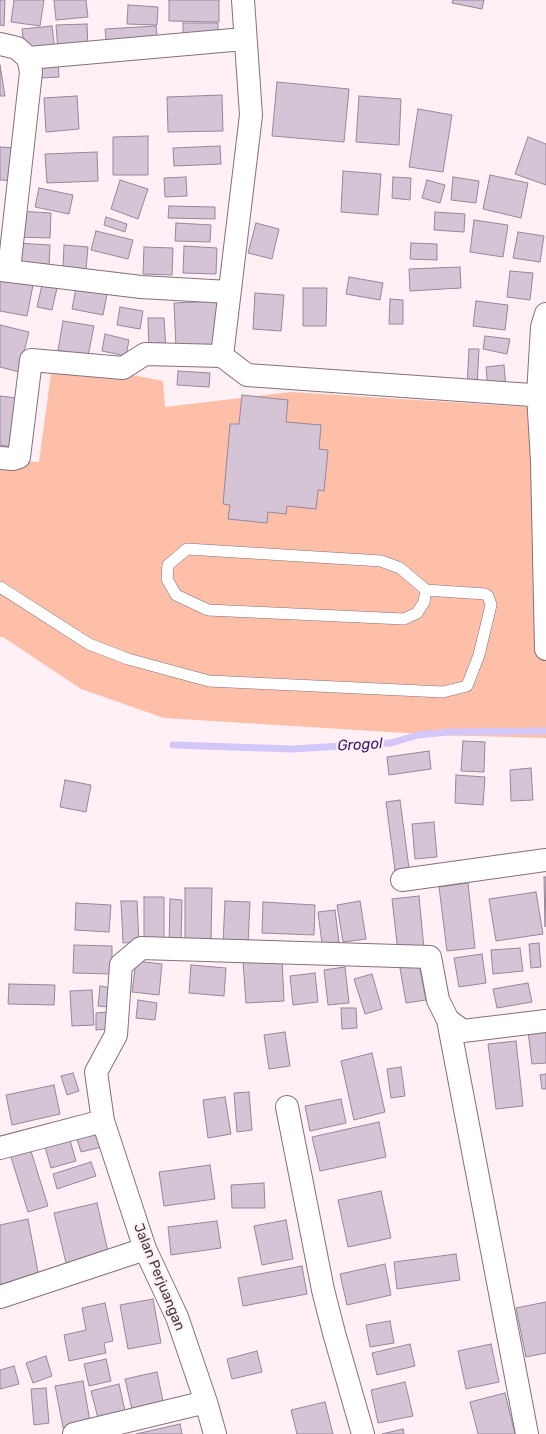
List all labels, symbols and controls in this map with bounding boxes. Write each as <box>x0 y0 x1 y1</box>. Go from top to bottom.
water label: Grogol <box>337 735 383 755</box>
street label: Jalan Perjuangan <box>130 1221 188 1333</box>

